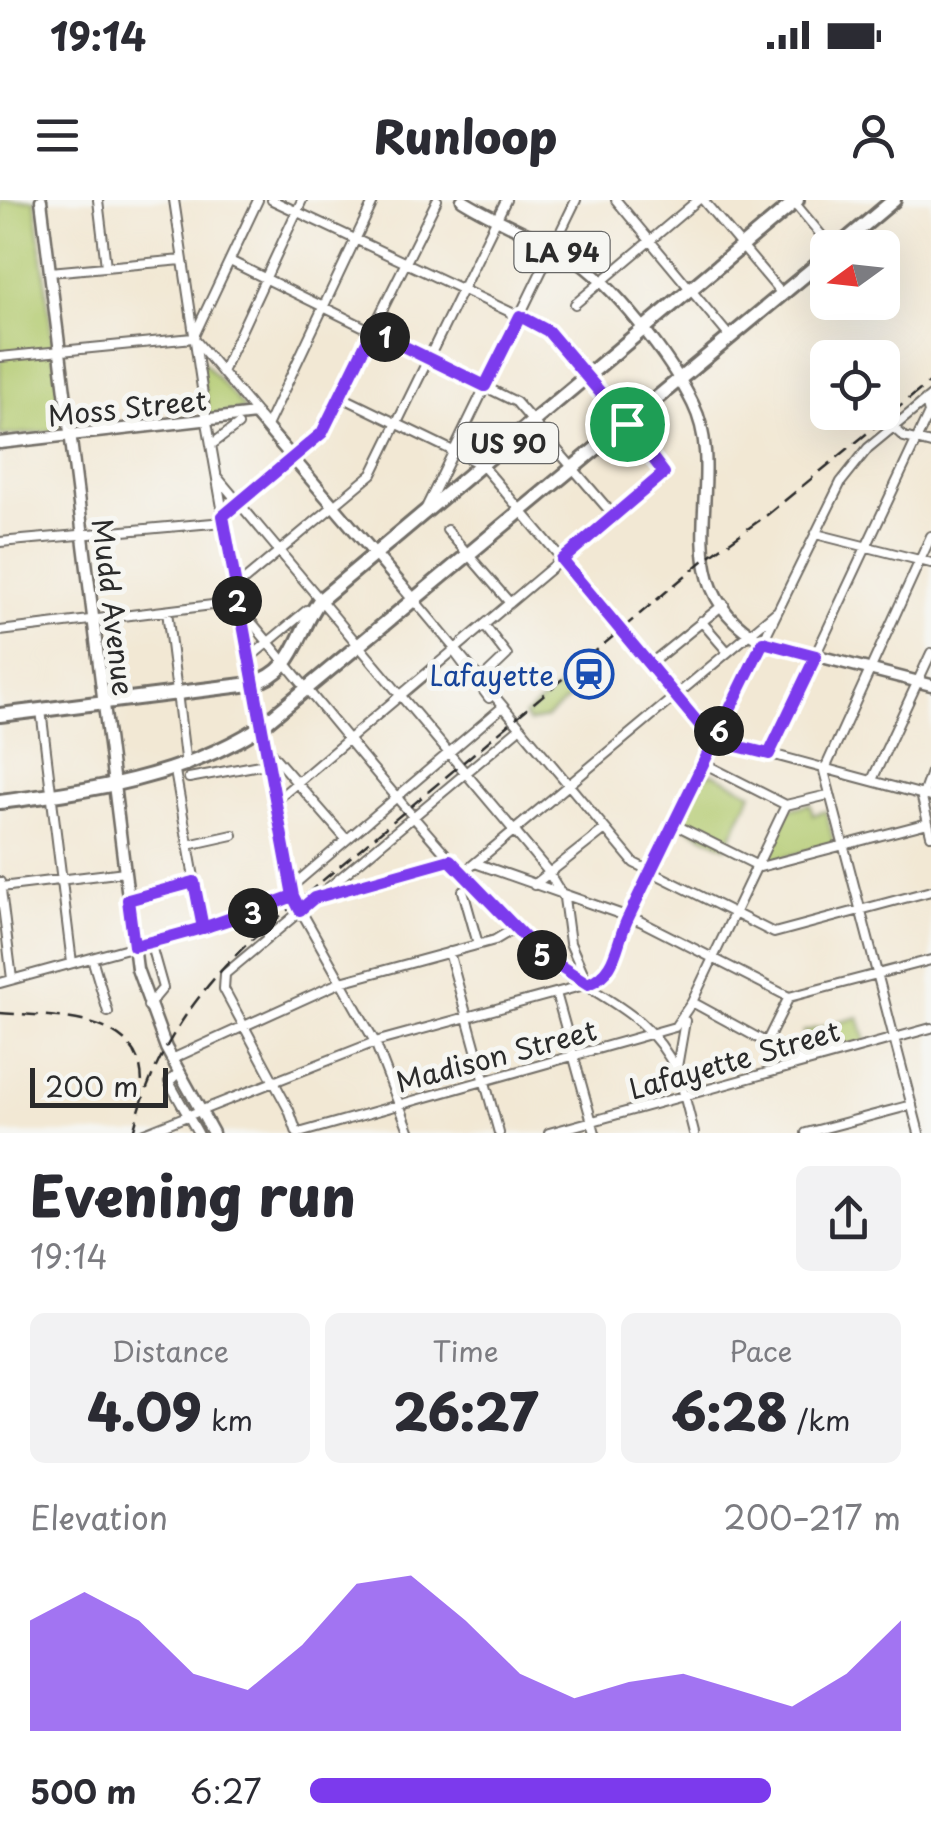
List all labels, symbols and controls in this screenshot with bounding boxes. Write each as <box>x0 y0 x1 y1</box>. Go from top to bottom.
text: 19:14 <box>50 7 146 64</box>
text: Runloop <box>374 101 557 169</box>
icon: menu <box>30 108 85 163</box>
icon: person <box>846 108 901 163</box>
north arrow <box>810 230 900 320</box>
map controls <box>810 230 900 430</box>
road number: LA 94 <box>514 232 610 272</box>
pin: 1 <box>360 312 410 362</box>
text: 1 <box>378 315 392 358</box>
button: locate <box>810 340 900 430</box>
street label: Moss Street <box>46 377 208 437</box>
pin <box>585 382 670 467</box>
icon: arrive <box>600 397 655 452</box>
road number: US 90 <box>458 423 558 463</box>
street label: Mudd Avenue <box>82 516 146 698</box>
pin: 2 <box>212 576 262 626</box>
text: 2 <box>227 579 247 622</box>
station icon: Lafayette <box>563 648 615 700</box>
place label: Lafayette <box>429 653 554 696</box>
pin: 6 <box>694 706 744 756</box>
text: 6 <box>709 709 729 752</box>
pin: 3 <box>228 888 278 938</box>
text: 3 <box>244 891 262 934</box>
pin: 5 <box>517 930 567 980</box>
text: 5 <box>533 933 551 976</box>
street label: Madison Street <box>391 1008 601 1102</box>
street label: Lafayette Street <box>623 1008 845 1110</box>
scale bar <box>30 1063 168 1108</box>
text: 200 m <box>45 1064 138 1107</box>
text: Evening run <box>30 1153 356 1236</box>
button: share <box>796 1166 901 1271</box>
text: 19:14 <box>30 1232 108 1280</box>
text: Distance <box>111 1329 229 1372</box>
text: Time <box>432 1329 499 1372</box>
text: Pace <box>729 1329 792 1372</box>
text: 4.09 <box>87 1372 202 1448</box>
text: 26:27 <box>393 1372 538 1448</box>
text: 6:28 <box>671 1372 788 1448</box>
text: km <box>202 1398 253 1441</box>
text: /km <box>788 1398 850 1441</box>
text: Elevation <box>30 1493 168 1541</box>
text: 200–217 m <box>723 1493 901 1541</box>
text: 500 m <box>30 1767 136 1815</box>
text: 6:27 <box>190 1767 262 1815</box>

